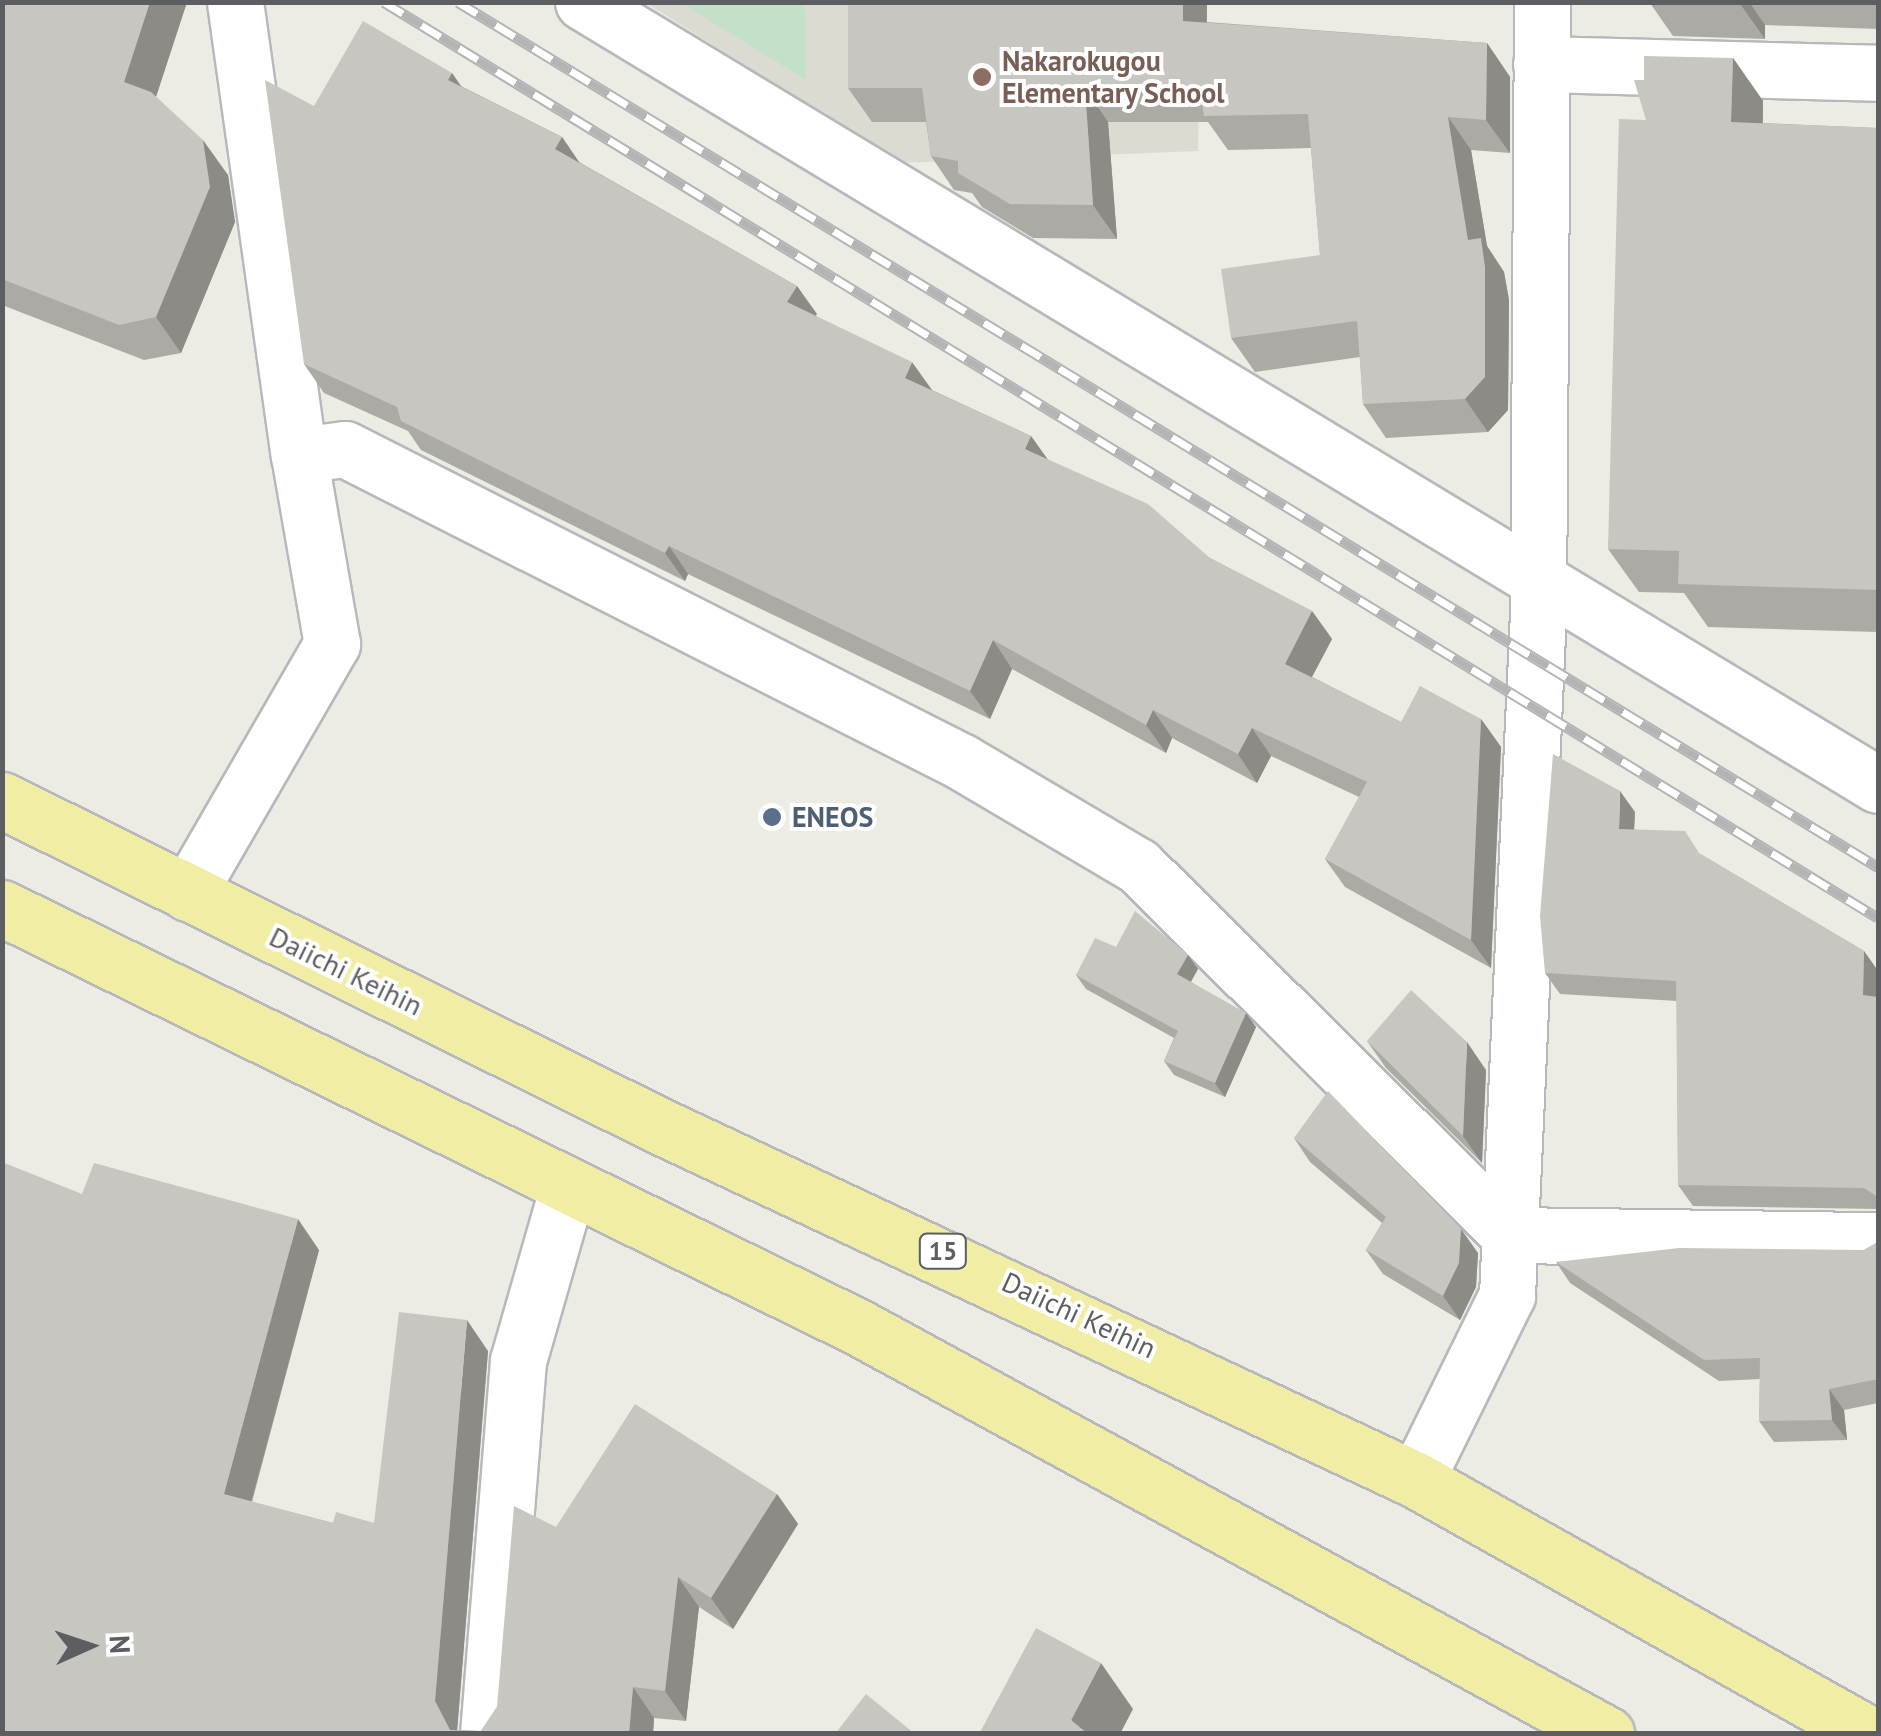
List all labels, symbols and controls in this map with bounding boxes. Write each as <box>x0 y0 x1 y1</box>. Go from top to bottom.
place label: Nakarokugou Elementary School <box>1002 44 1226 110</box>
marker: Nakarokugou Elementary School <box>971 66 993 88</box>
place label: ENEOS <box>792 800 873 834</box>
marker: ENEOS <box>761 806 783 828</box>
street label: Daiichi Keihin <box>264 920 428 1022</box>
road number: 15 <box>918 1231 968 1271</box>
street label: Daiichi Keihin <box>997 1265 1161 1365</box>
north arrow <box>40 1596 140 1696</box>
text: N <box>102 1634 139 1655</box>

